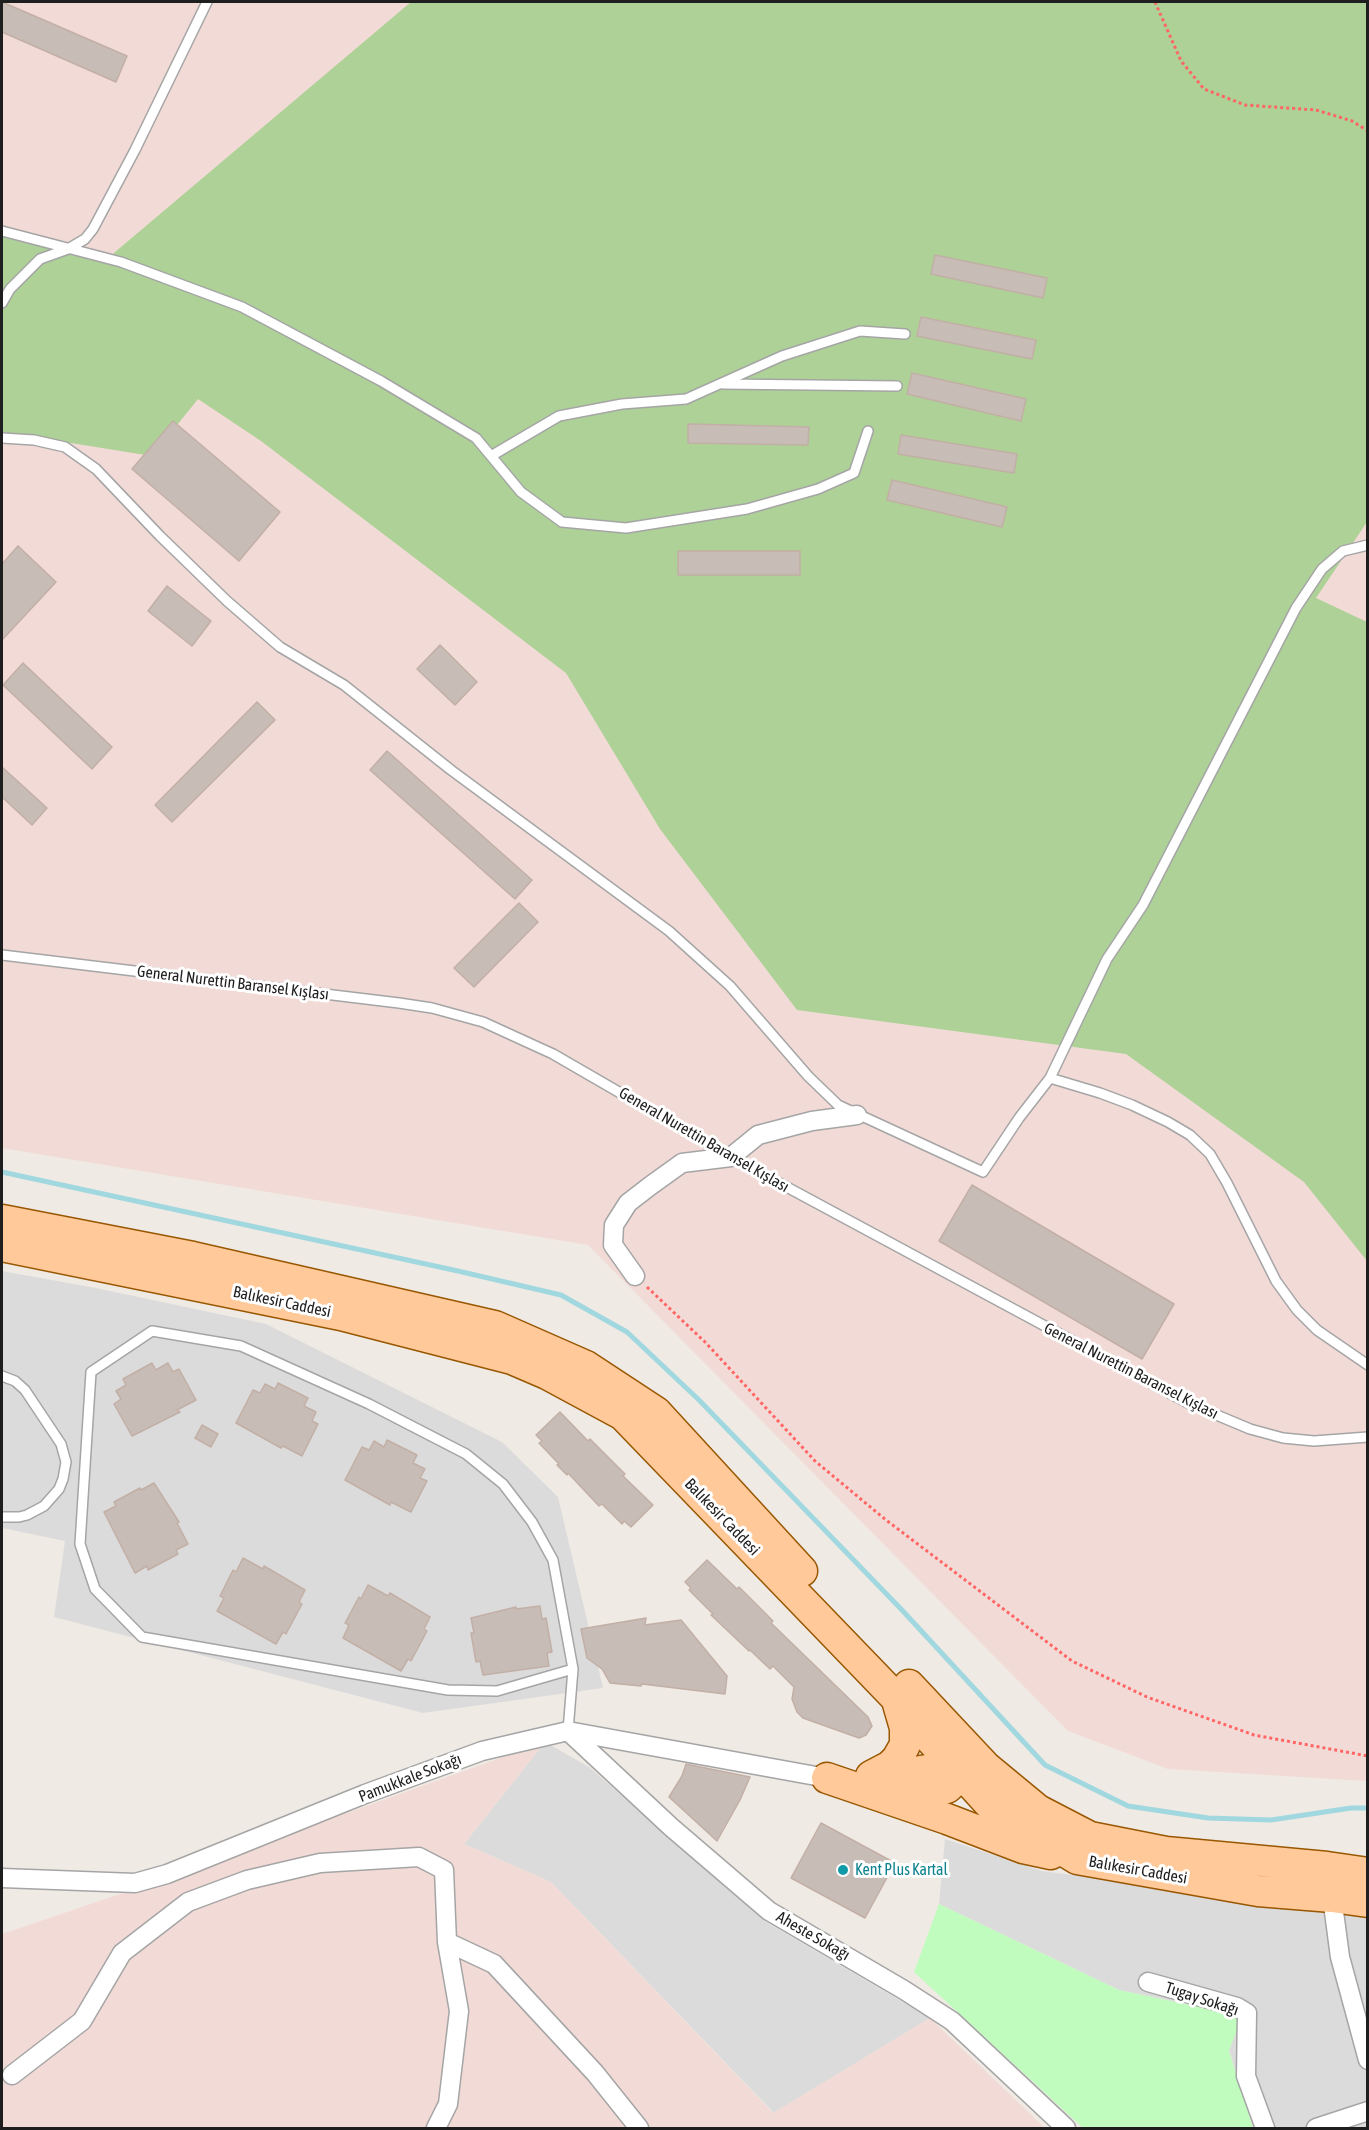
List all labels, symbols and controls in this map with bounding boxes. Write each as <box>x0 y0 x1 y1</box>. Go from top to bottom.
street label: General Nurettin Baransel Kışlası <box>136 962 330 1004</box>
street label: General Nurettin Baransel Kışlası <box>616 1083 792 1197</box>
street label: Balıkesir Caddesi <box>231 1282 333 1322</box>
street label: General Nurettin Baransel Kışlası <box>1041 1319 1221 1423</box>
street label: Balıkesir Caddesi <box>681 1475 763 1559</box>
street label: Pamukkale Sokağı <box>356 1750 464 1806</box>
street label: Balıkesir Caddesi <box>1087 1852 1189 1888</box>
place label: Kent Plus Kartal <box>855 1860 948 1880</box>
marker: Kent Plus Kartal <box>836 1863 850 1877</box>
street label: Aheste Sokağı <box>773 1907 853 1965</box>
street label: Tugay Sokağı <box>1163 1978 1241 2020</box>

